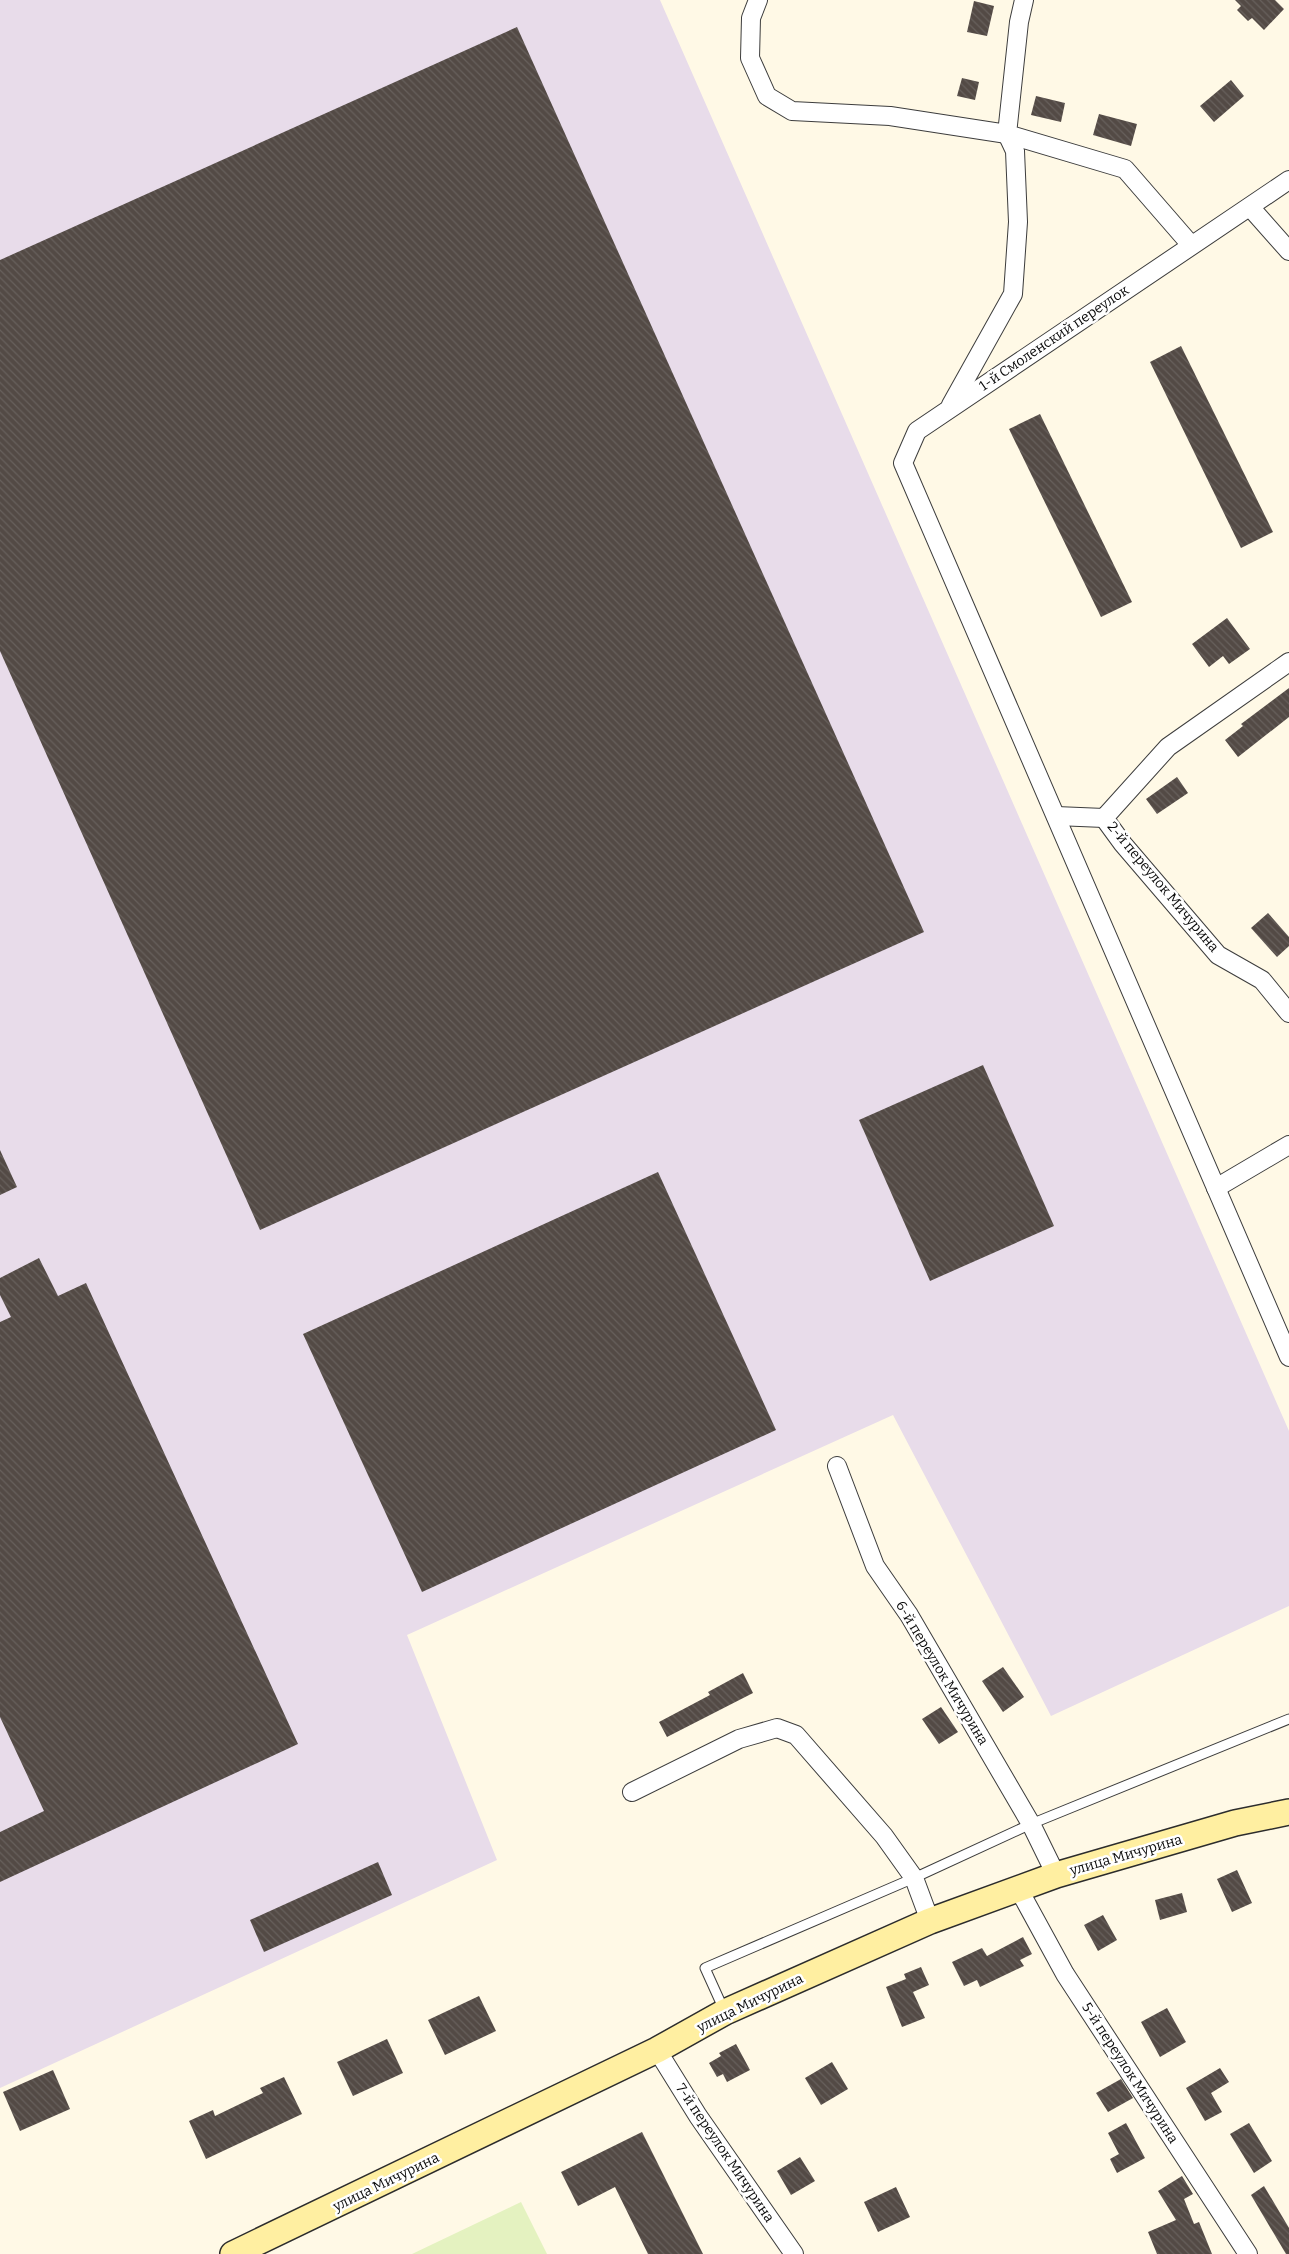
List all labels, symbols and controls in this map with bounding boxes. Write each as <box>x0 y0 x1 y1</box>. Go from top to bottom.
street label: 1-й Смоленский переулок <box>976 281 1133 394</box>
street label: 2-й переулок Мичурина <box>1104 818 1223 956</box>
street label: 6-й переулок Мичурина <box>892 1598 992 1748</box>
street label: улица Мичурина <box>1067 1831 1184 1879</box>
street label: улица Мичурина <box>693 1970 806 2036</box>
street label: 5-й переулок Мичурина <box>1078 1999 1182 2147</box>
street label: 7-й переулок Мичурина <box>672 2080 778 2226</box>
street label: улица Мичурина <box>329 2149 442 2215</box>

